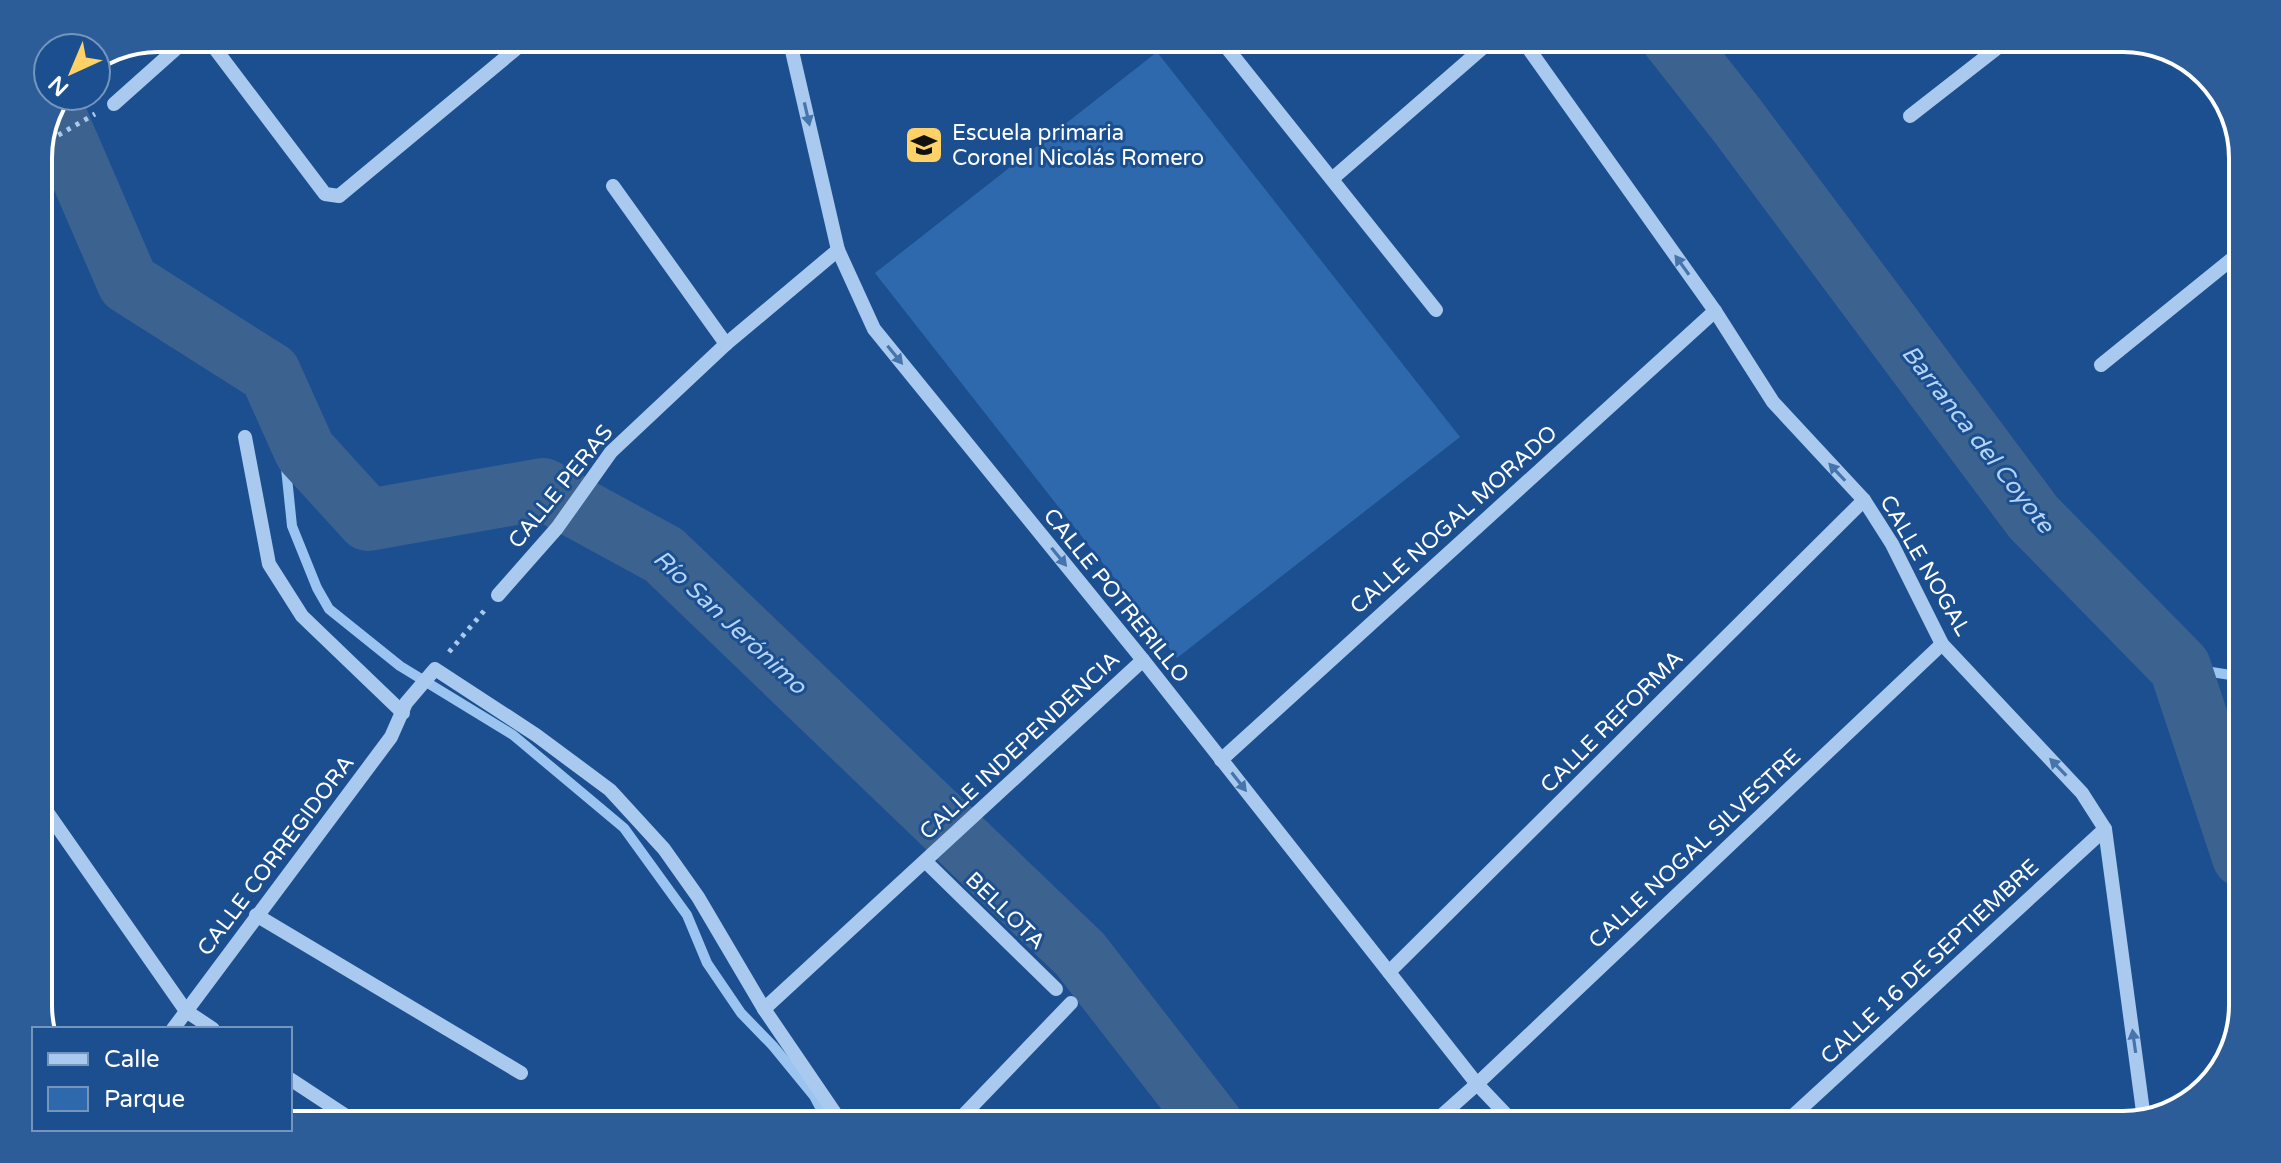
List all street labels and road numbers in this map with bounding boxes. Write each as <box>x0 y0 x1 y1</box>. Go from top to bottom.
street label: CALLE PERAS <box>503 420 618 554</box>
street label: CALLE NOGAL MORADO <box>1345 420 1562 620</box>
street label: CALLE NOGAL <box>1874 491 1976 641</box>
street label: CALLE POTRERILLO <box>1038 503 1195 688</box>
street label: CALLE REFORMA <box>1535 645 1688 798</box>
street label: CALLE INDEPENDENCIA <box>914 646 1125 845</box>
street label: CALLE NOGAL SILVESTRE <box>1583 744 1806 954</box>
street label: CALLE CORREGIDORA <box>192 750 360 961</box>
street label: CALLE 16 DE SEPTIEMBRE <box>1815 854 2044 1070</box>
street label: BELLOTA <box>960 867 1050 955</box>

